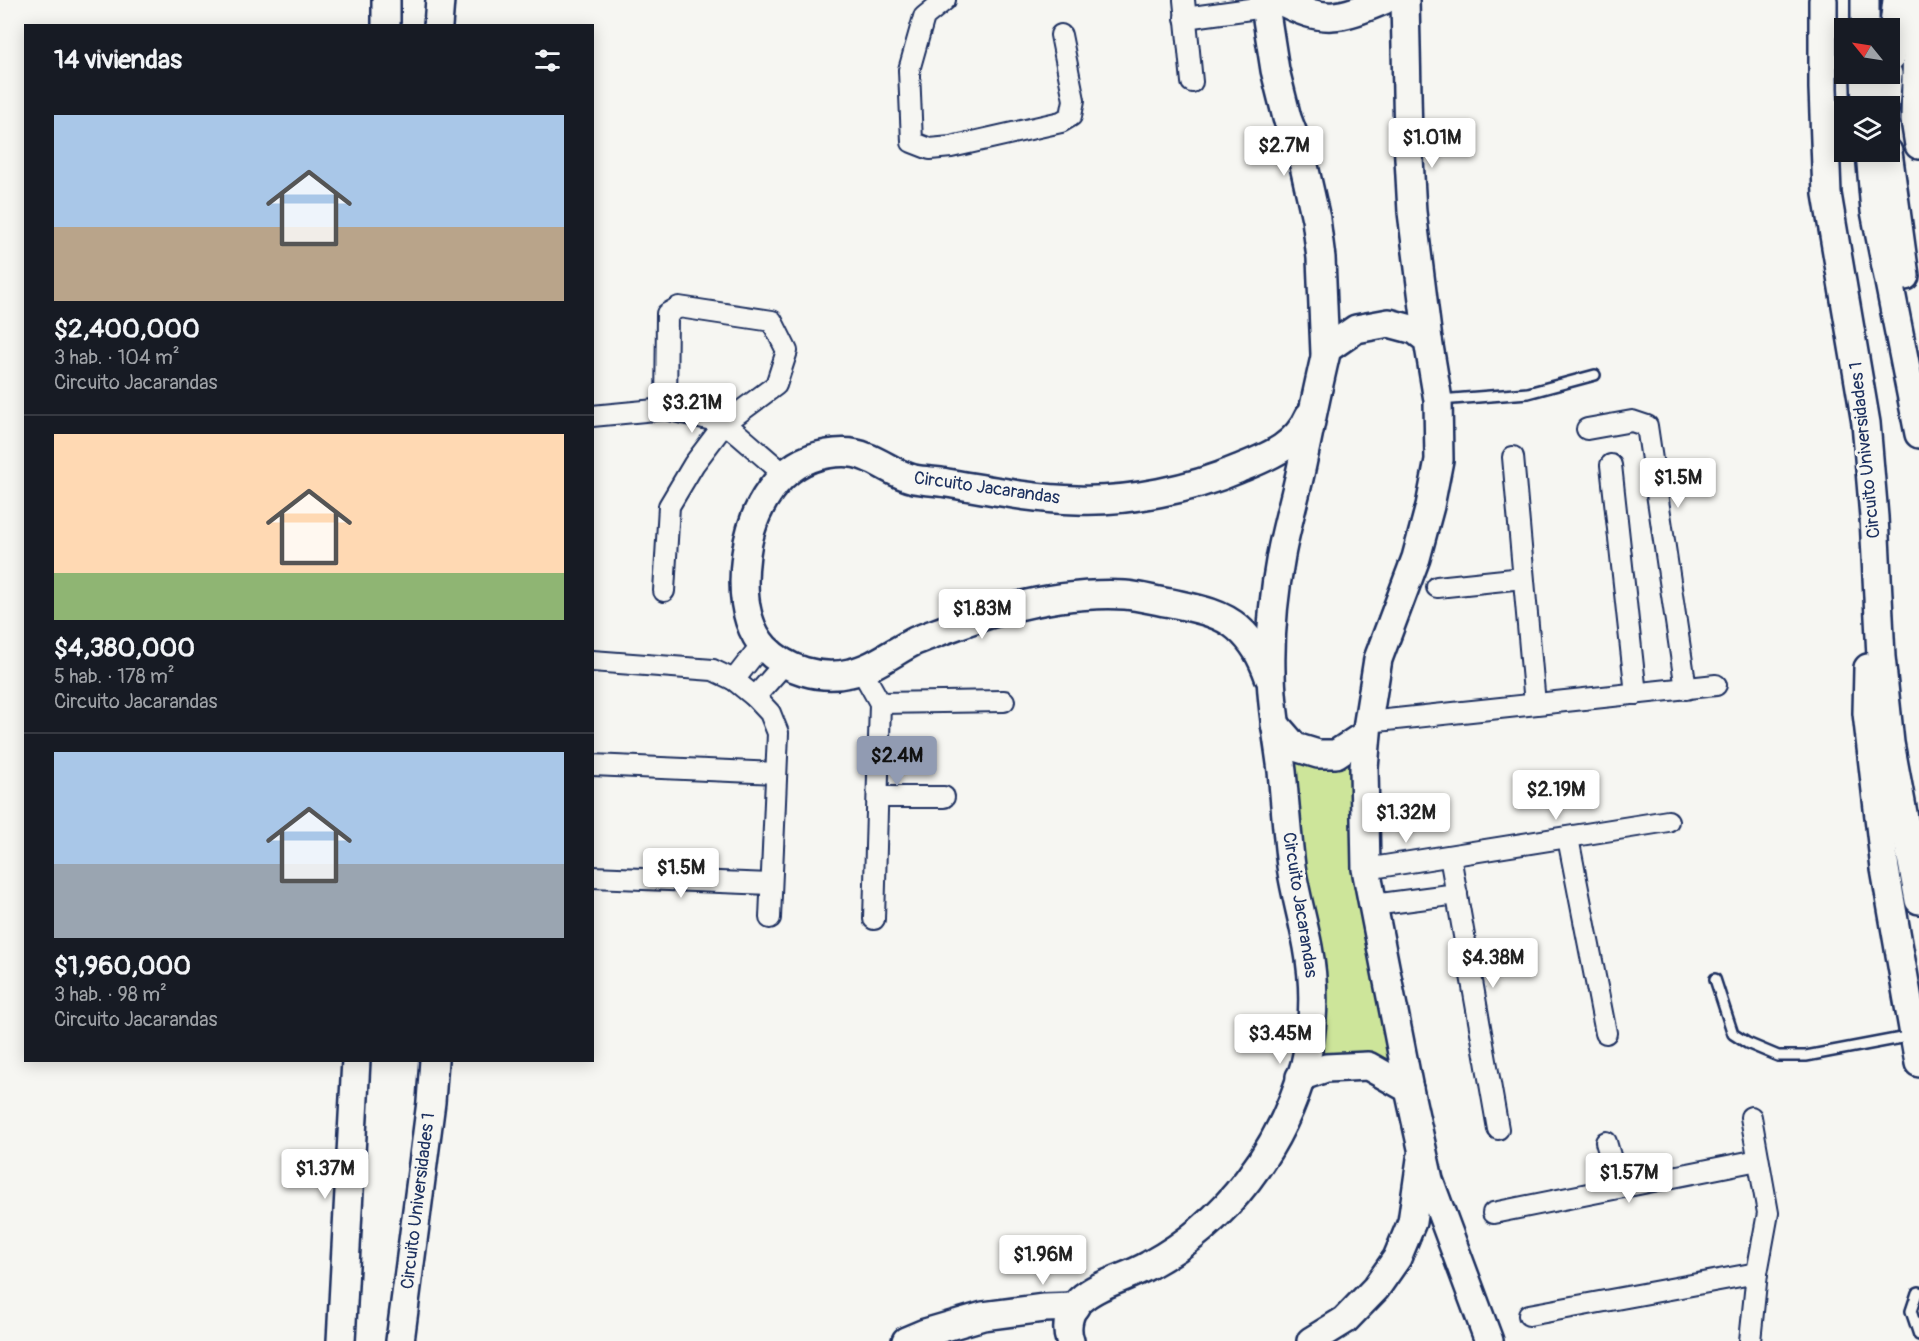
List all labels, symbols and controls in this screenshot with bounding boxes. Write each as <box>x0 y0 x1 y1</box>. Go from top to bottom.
north arrow <box>1834 18 1900 84</box>
map controls <box>1834 18 1900 162</box>
text: 14 viviendas <box>54 44 182 76</box>
icon: filters <box>531 44 564 77</box>
button: layers <box>1834 96 1900 162</box>
pin: $1.01M <box>1383 118 1481 169</box>
text: $1.01M <box>1403 125 1461 150</box>
pin: $2.7M <box>1242 126 1326 177</box>
text: $2.7M <box>1258 133 1310 158</box>
icon: home <box>255 154 363 262</box>
text: $2,400,000 <box>54 313 200 345</box>
text: 3 hab. · 104 m² <box>54 345 180 370</box>
street label: Circuito Universidades 1 <box>1844 361 1886 539</box>
text: Circuito Jacarandas <box>54 370 218 395</box>
pin: $3.21M <box>643 383 741 434</box>
text: $3.21M <box>662 390 722 415</box>
pin: $1.5M <box>1636 458 1720 509</box>
text: $1.5M <box>1654 465 1702 490</box>
street label: Circuito Jacarandas <box>913 466 1061 510</box>
icon: home <box>255 473 363 581</box>
pin: $1.83M <box>933 589 1031 640</box>
text: $1.83M <box>953 596 1011 621</box>
text: $4,380,000 <box>54 632 195 664</box>
text: 5 hab. · 178 m² <box>54 664 175 689</box>
text: Circuito Jacarandas <box>54 689 218 714</box>
pin: $2.4M <box>855 736 939 787</box>
text: $2.4M <box>871 743 923 768</box>
pin: $2.19M <box>1507 770 1605 821</box>
text: $2.19M <box>1527 777 1585 802</box>
icon: home <box>255 791 363 899</box>
pin: $1.32M <box>1357 793 1455 844</box>
text: $1.32M <box>1376 800 1436 825</box>
street label: Circuito Jacarandas <box>1277 831 1323 979</box>
pin: $1.5M <box>639 848 723 899</box>
text: $1.5M <box>657 855 705 880</box>
pin: $4.38M <box>1444 938 1542 989</box>
text: $4.38M <box>1462 945 1524 970</box>
text: $1,960,000 <box>54 950 191 982</box>
text: 3 hab. · 98 m² <box>54 982 167 1007</box>
text: Circuito Jacarandas <box>54 1007 218 1032</box>
pin: $3.45M <box>1231 1014 1329 1065</box>
text: $3.45M <box>1248 1021 1312 1046</box>
street label: Circuito Universidades 1 <box>396 1112 440 1290</box>
pin: $1.37M <box>276 1149 374 1200</box>
pin: $1.57M <box>1580 1153 1678 1204</box>
text: $1.37M <box>295 1156 355 1181</box>
text: $1.57M <box>1600 1160 1658 1185</box>
pin: $1.96M <box>994 1235 1092 1286</box>
text: $1.96M <box>1013 1242 1073 1267</box>

